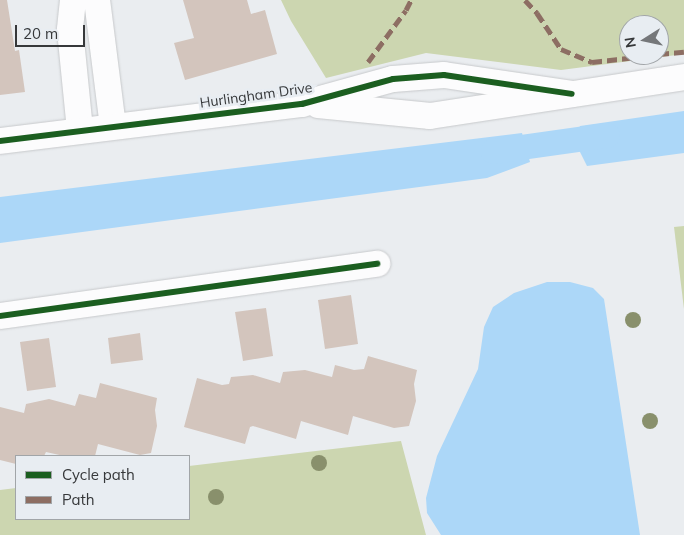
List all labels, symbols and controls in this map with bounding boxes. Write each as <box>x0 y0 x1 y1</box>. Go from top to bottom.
scale bar <box>18 15 88 47</box>
north arrow <box>619 15 669 65</box>
text: 20 m <box>23 24 58 43</box>
text: N <box>620 36 640 49</box>
street label: Hurlingham Drive <box>199 79 313 111</box>
legend <box>15 455 190 520</box>
text: Cycle path <box>62 465 135 484</box>
text: Path <box>62 490 94 509</box>

